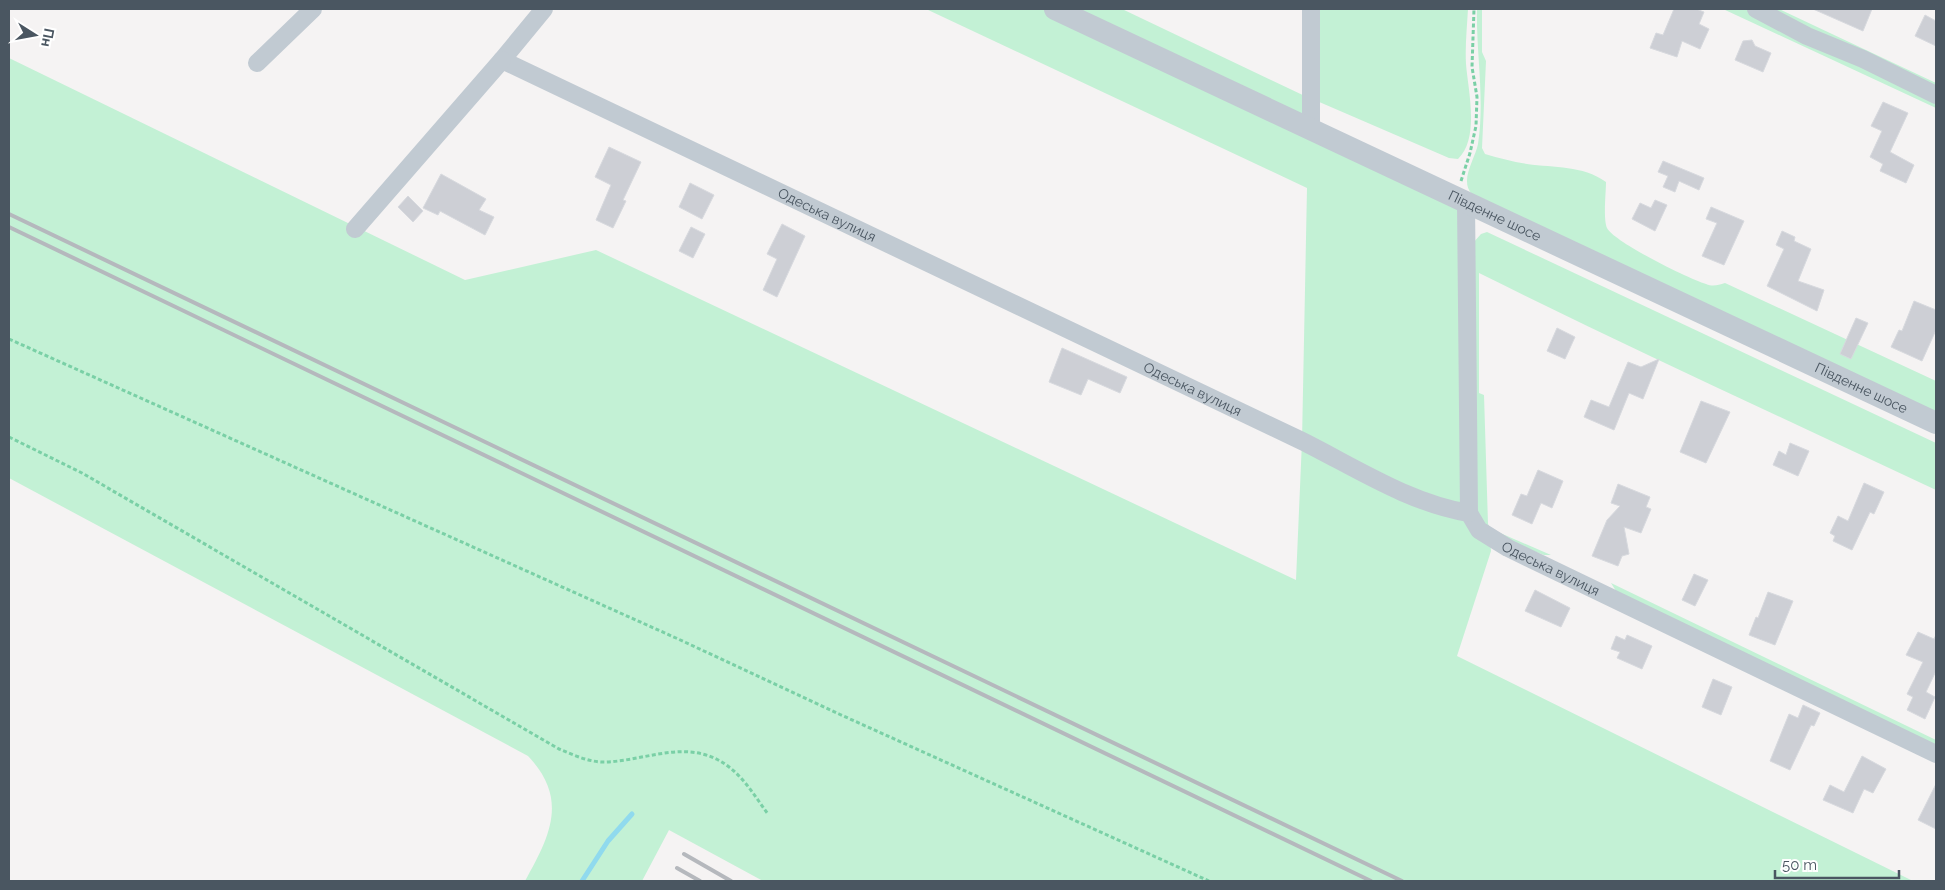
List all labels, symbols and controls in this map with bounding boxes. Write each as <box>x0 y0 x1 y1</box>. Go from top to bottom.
north arrow <box>10 10 60 60</box>
text: Пн <box>38 27 57 48</box>
street label: Одеська вулиця <box>775 185 879 245</box>
street label: Південне шосе <box>1446 187 1544 244</box>
street label: Одеська вулиця <box>1141 359 1244 419</box>
street label: Південне шосе <box>1813 359 1910 417</box>
street label: Одеська вулиця <box>1499 538 1602 599</box>
scale bar <box>1775 848 1899 880</box>
text: 50 m <box>1782 856 1817 874</box>

